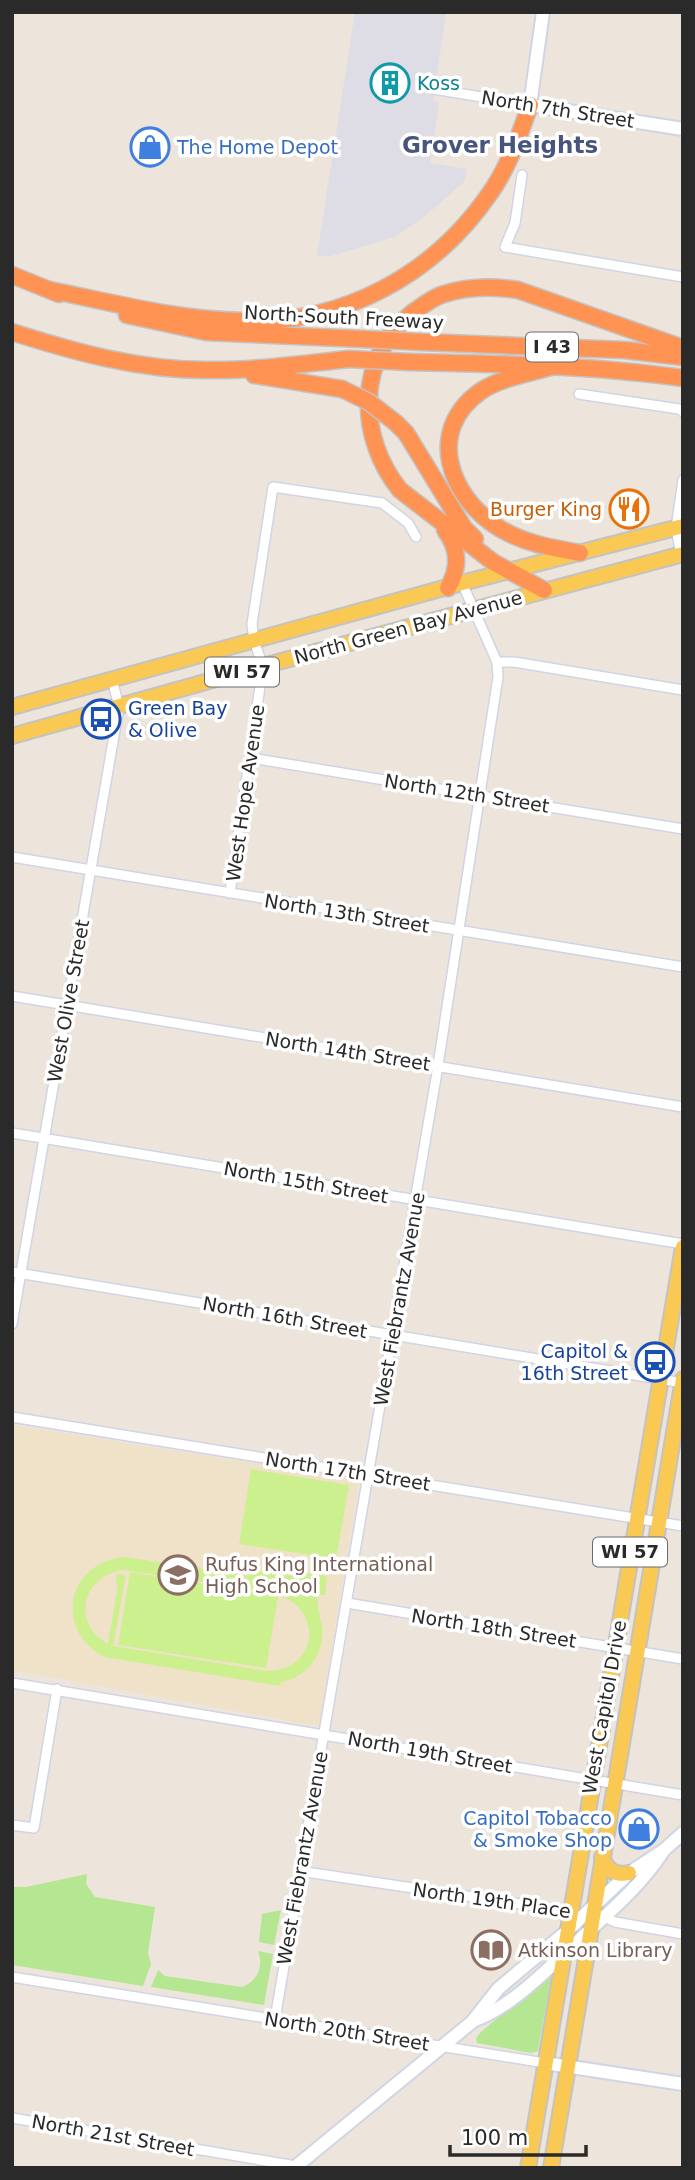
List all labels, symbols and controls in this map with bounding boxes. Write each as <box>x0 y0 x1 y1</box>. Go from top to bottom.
building icon: Koss <box>369 62 411 104</box>
place label: Koss <box>417 72 460 94</box>
street label: North 7th Street <box>480 86 636 132</box>
shop icon: The Home Depot <box>129 126 171 168</box>
district label: Grover Heights <box>402 132 598 158</box>
place label: The Home Depot <box>176 136 338 158</box>
street label: North-South Freeway <box>244 301 444 333</box>
road number: I 43 <box>526 332 578 362</box>
restaurant icon: Burger King <box>608 488 650 530</box>
place label: Burger King <box>490 498 602 520</box>
street label: North Green Bay Avenue <box>292 586 524 668</box>
road number: WI 57 <box>205 658 279 686</box>
place label: Green Bay & Olive <box>128 697 228 741</box>
bus stop icon: Green Bay & Olive <box>80 698 122 740</box>
street label: West Hope Avenue <box>222 703 268 883</box>
street label: North 12th Street <box>383 769 551 817</box>
street label: North 13th Street <box>263 889 431 937</box>
street label: West Olive Street <box>43 918 93 1084</box>
street label: North 14th Street <box>264 1027 432 1075</box>
street label: North 15th Street <box>222 1157 390 1207</box>
street label: West Fiebrantz Avenue <box>369 1190 429 1408</box>
street label: North 16th Street <box>201 1292 369 1342</box>
place label: Capitol & 16th Street <box>521 1340 628 1384</box>
bus stop icon: Capitol & 16th Street <box>634 1341 676 1383</box>
street label: North 17th Street <box>264 1447 432 1495</box>
road number: WI 57 <box>593 1538 667 1567</box>
place label: Rufus King International High School <box>205 1553 433 1597</box>
school or university icon: Rufus King International High School <box>157 1554 199 1596</box>
street label: North 18th Street <box>410 1604 578 1652</box>
street label: West Capitol Drive <box>578 1618 630 1796</box>
street label: North 19th Street <box>346 1727 514 1777</box>
street label: West Fiebrantz Avenue <box>272 1749 332 1967</box>
place label: Capitol Tobacco & Smoke Shop <box>463 1807 612 1851</box>
shop icon: Capitol Tobacco & Smoke Shop <box>618 1808 660 1850</box>
street label: North 19th Place <box>412 1878 572 1922</box>
library icon: Atkinson Library <box>470 1929 512 1971</box>
place label: Atkinson Library <box>518 1939 672 1961</box>
street label: North 20th Street <box>263 2007 431 2055</box>
street label: North 21st Street <box>30 2110 196 2160</box>
scale bar <box>450 2114 586 2158</box>
text: 100 m <box>461 2126 528 2150</box>

